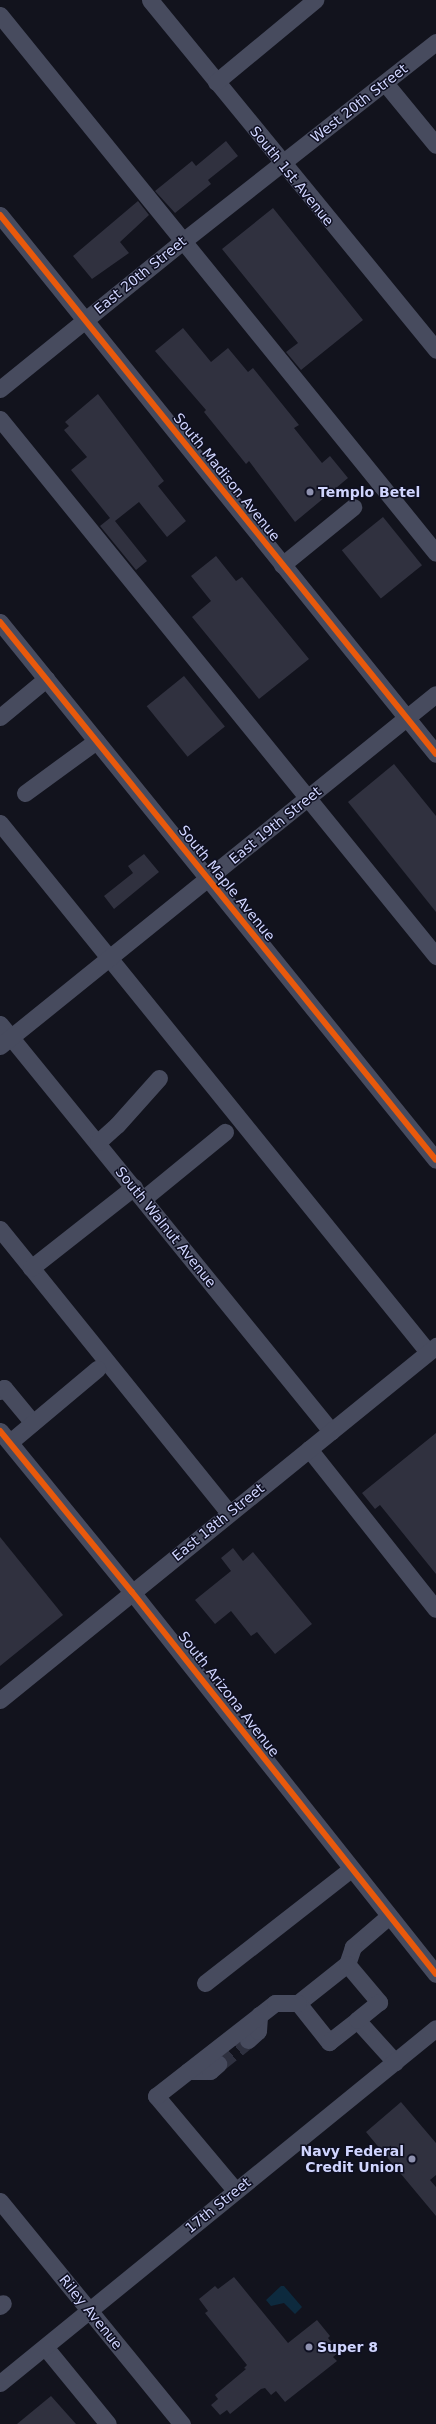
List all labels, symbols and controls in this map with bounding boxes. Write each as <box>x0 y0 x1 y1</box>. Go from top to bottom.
street label: West 20th Street <box>307 60 411 146</box>
street label: South 1st Avenue <box>247 123 337 229</box>
street label: East 20th Street <box>90 233 190 317</box>
street label: South Madison Avenue <box>170 410 284 544</box>
place label: Templo Betel <box>318 484 420 500</box>
marker: Templo Betel <box>305 487 315 497</box>
street label: East 19th Street <box>225 783 325 867</box>
street label: South Maple Avenue <box>175 822 279 944</box>
street label: South Walnut Avenue <box>112 1163 220 1291</box>
street label: East 18th Street <box>168 1480 268 1564</box>
street label: South Arizona Avenue <box>175 1628 283 1760</box>
place label: Navy Federal Credit Union <box>301 2143 404 2176</box>
marker: Navy Federal Credit Union <box>407 2154 417 2164</box>
street label: 17th Street <box>182 2174 254 2236</box>
street label: Riley Avenue <box>56 2271 126 2353</box>
place label: Super 8 <box>317 2339 378 2355</box>
marker: Super 8 <box>304 2342 314 2352</box>

